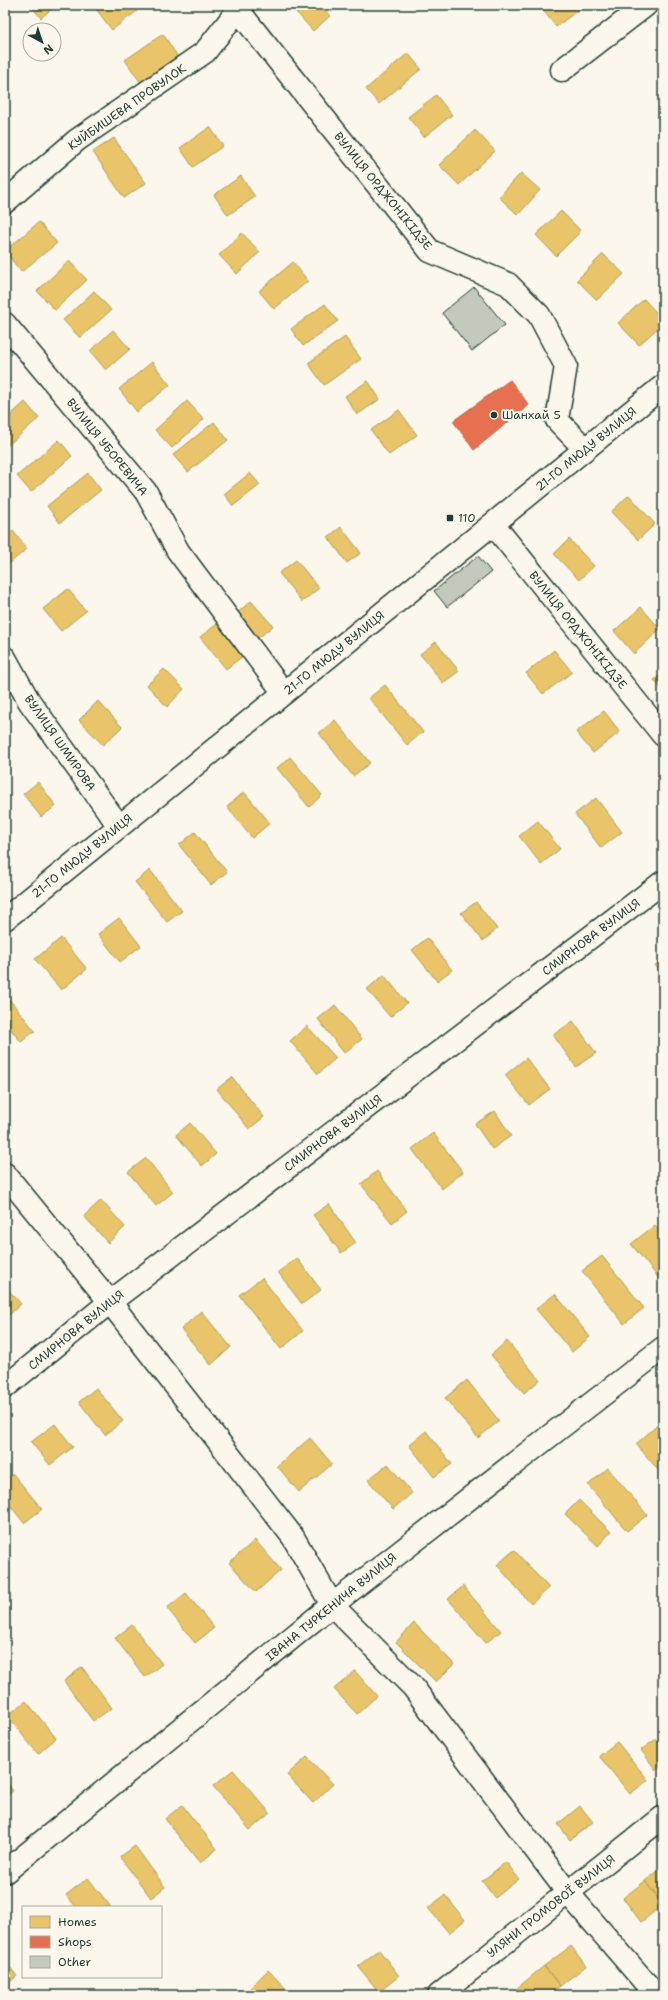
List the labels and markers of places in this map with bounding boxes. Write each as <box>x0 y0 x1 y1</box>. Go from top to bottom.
place label: Шанхай 5 <box>502 407 561 423</box>
marker: Шанхай 5 <box>489 410 499 420</box>
place label: 110 <box>458 510 476 526</box>
marker: 110 <box>445 513 455 523</box>

